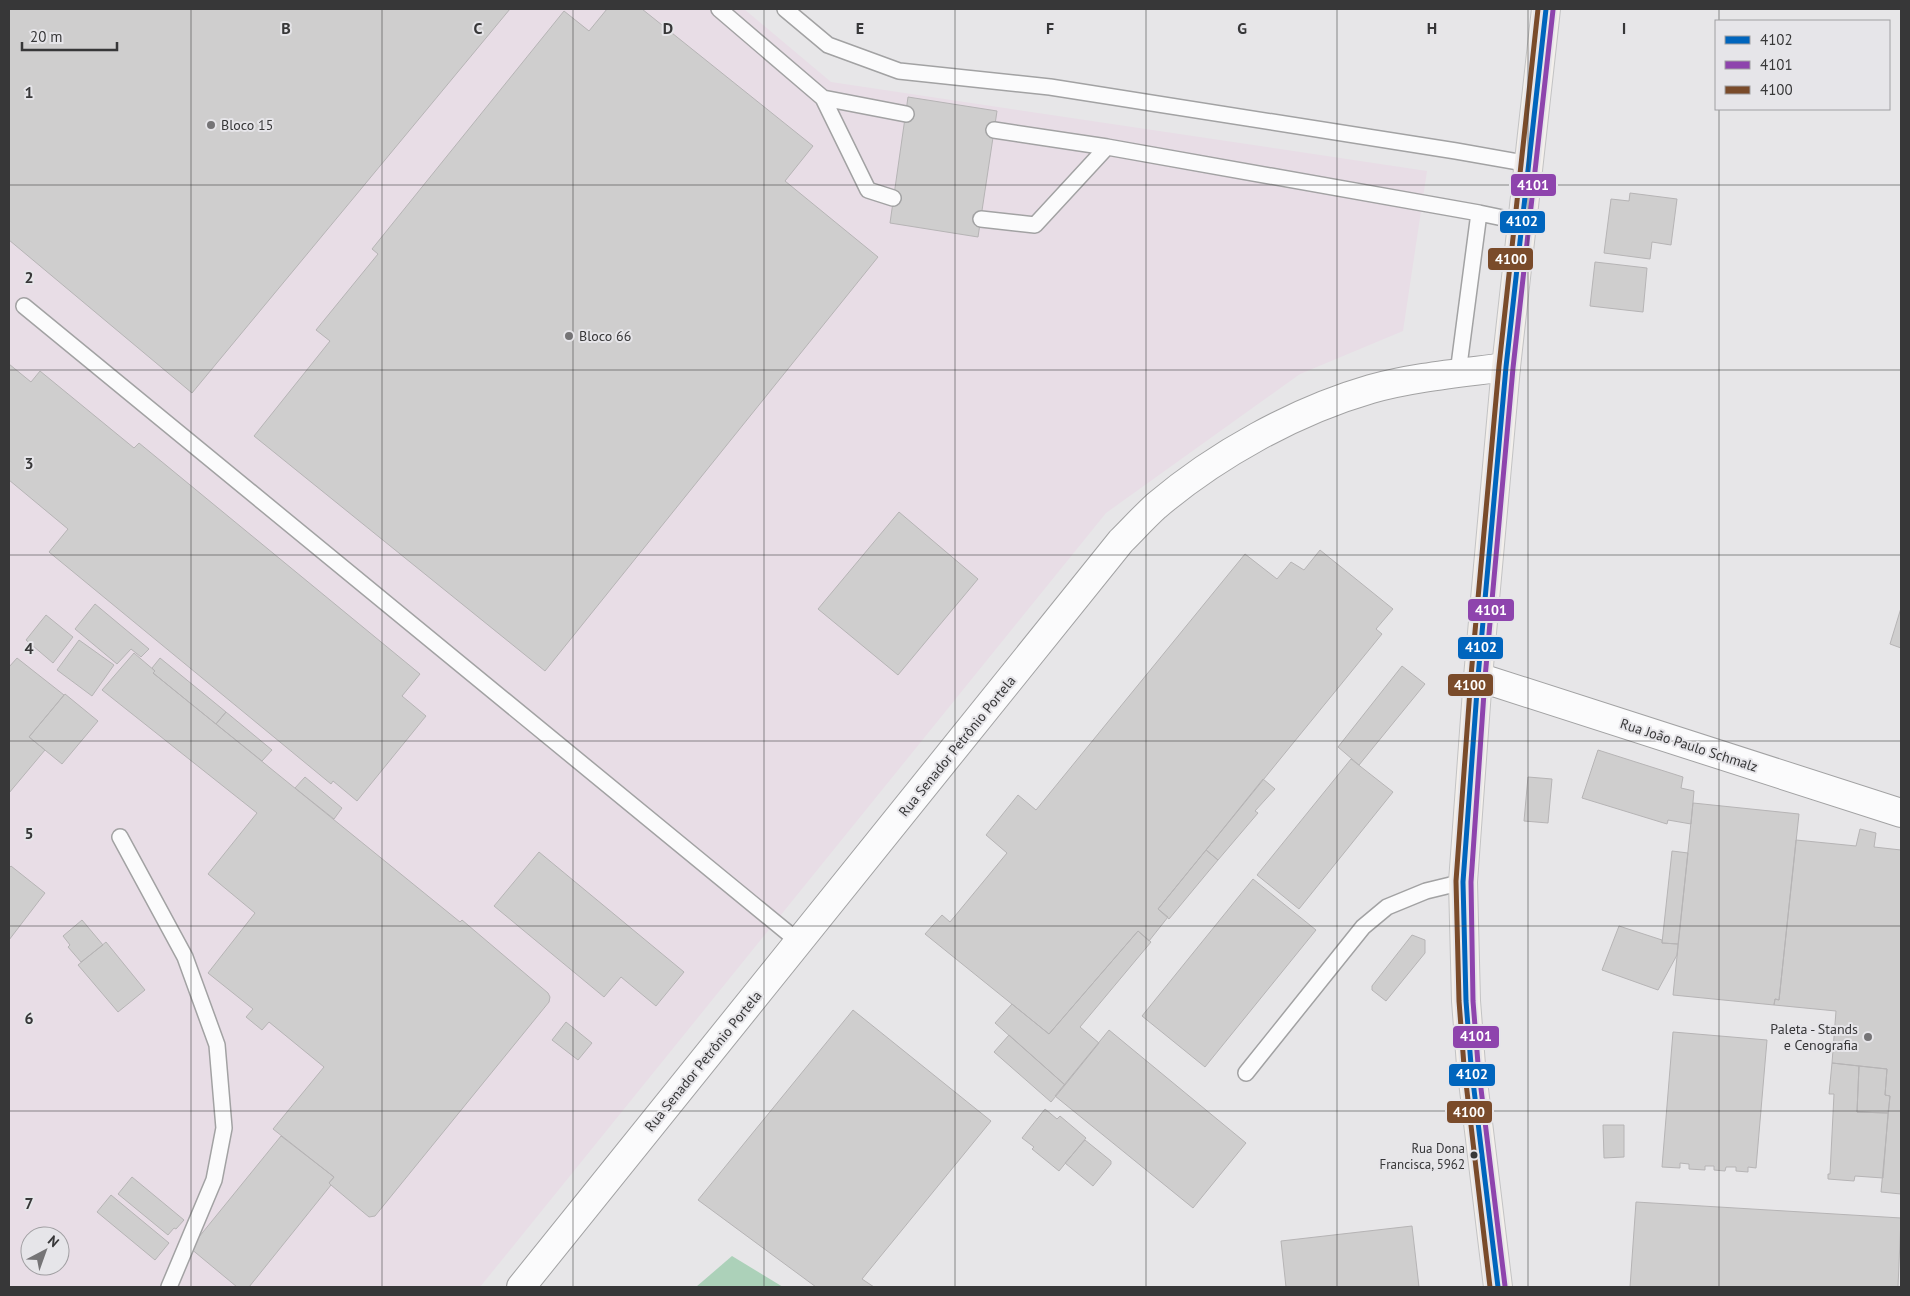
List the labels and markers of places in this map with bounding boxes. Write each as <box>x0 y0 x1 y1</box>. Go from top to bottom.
place label: Bloco 15 <box>221 116 273 134</box>
marker: Bloco 15 <box>205 119 217 131</box>
place label: Bloco 66 <box>579 327 631 345</box>
marker: Bloco 66 <box>563 330 575 342</box>
place label: Paleta - Stands e Cenografia <box>1770 1020 1858 1054</box>
marker: Paleta - Stands e Cenografia <box>1862 1031 1874 1043</box>
place label: Rua Dona Francisca, 5962 <box>1379 1140 1465 1173</box>
marker: Rua Dona Francisca, 5962 <box>1469 1150 1479 1160</box>

